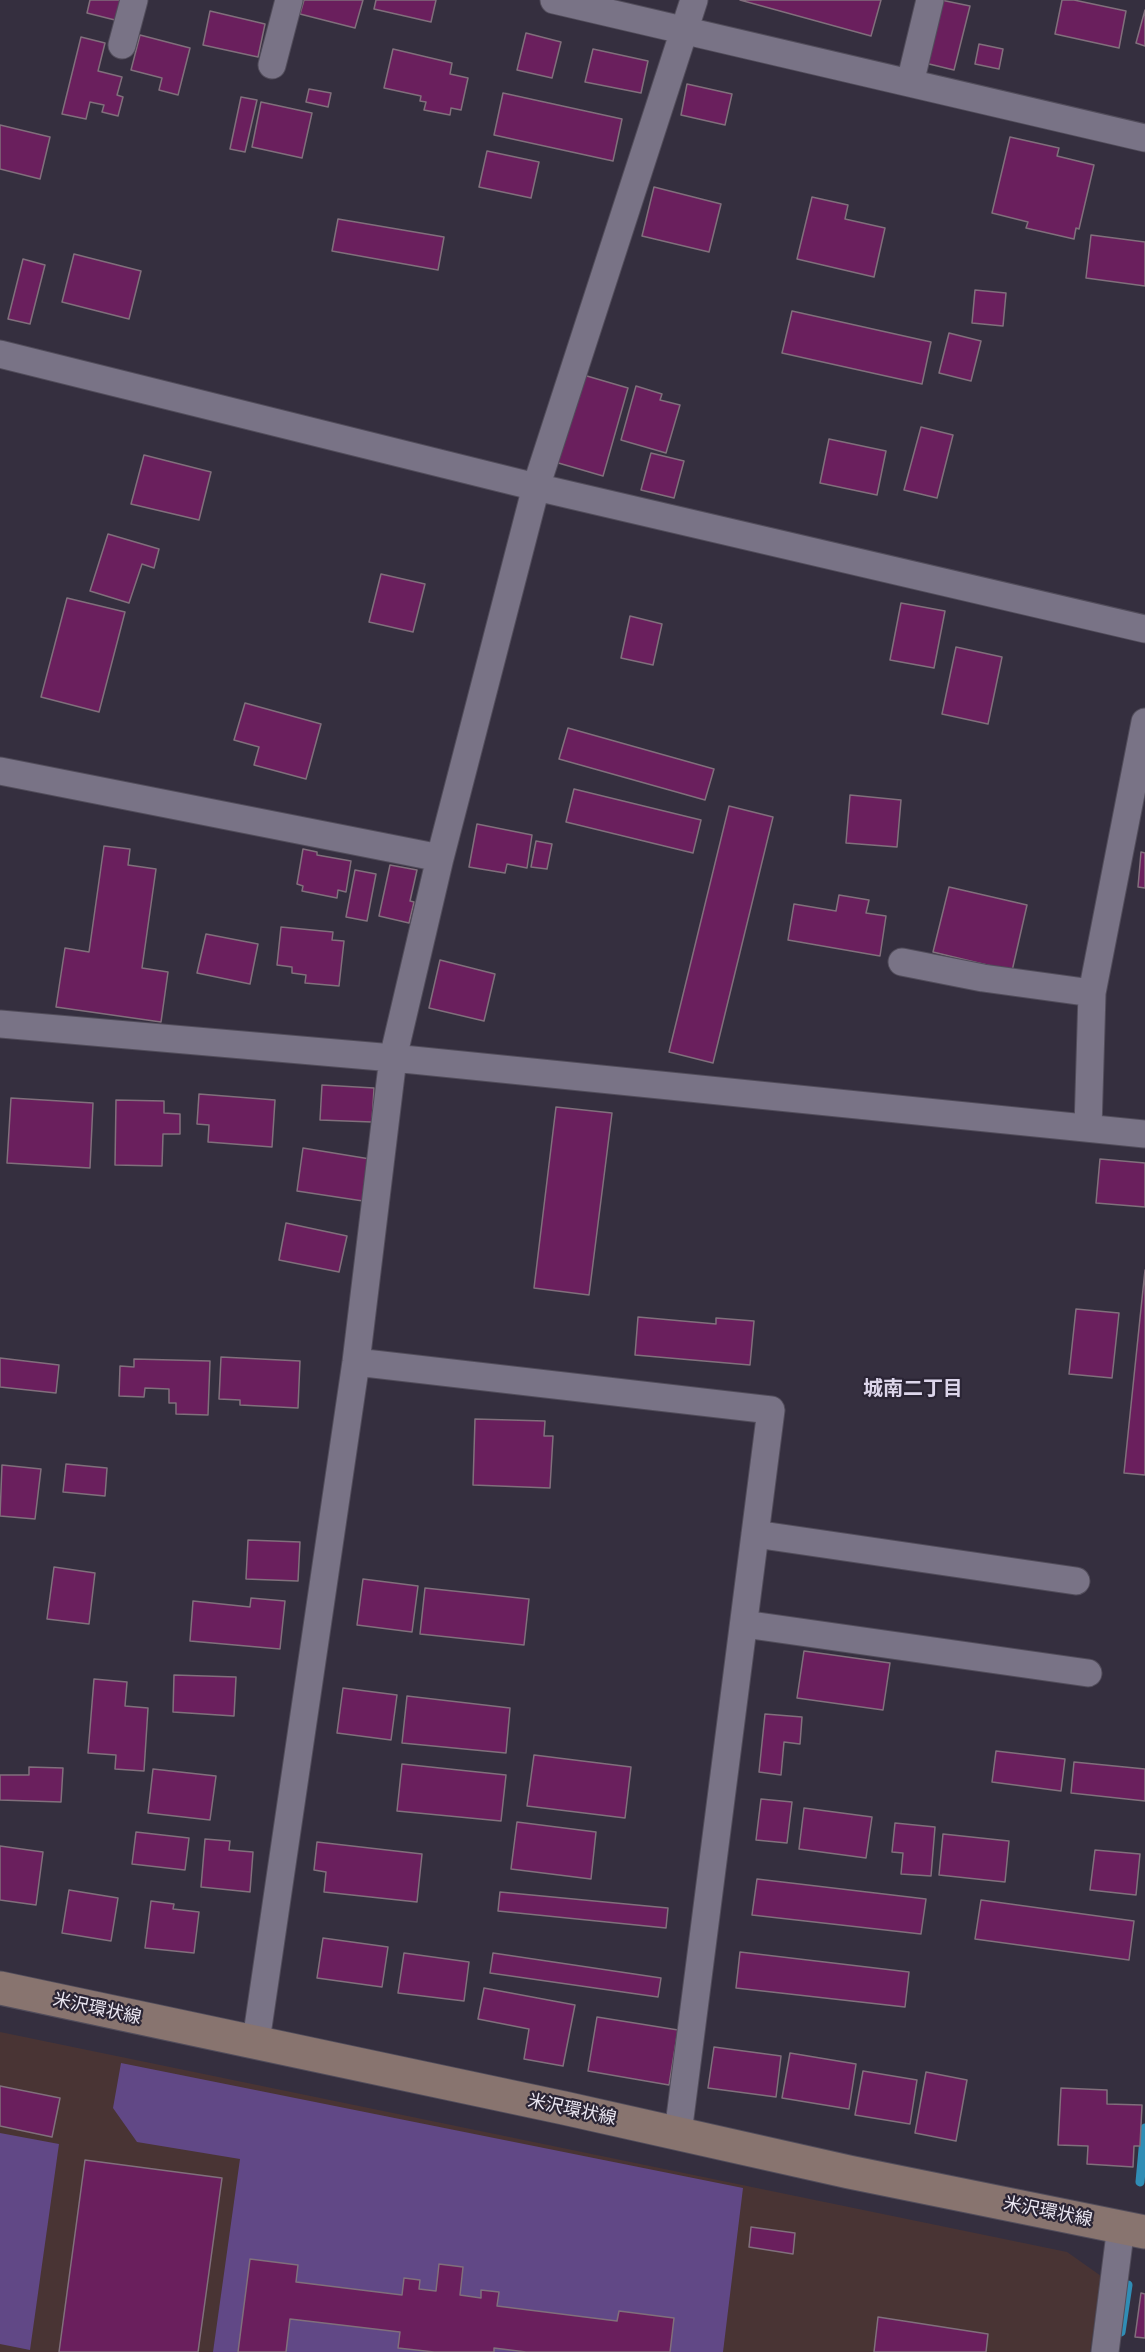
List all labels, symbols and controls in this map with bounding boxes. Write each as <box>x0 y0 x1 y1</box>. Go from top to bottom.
district label: 城南二丁目 <box>863 1377 963 1401</box>
street label: 米沢環状線 <box>51 1989 143 2029</box>
street label: 米沢環状線 <box>526 2090 618 2130</box>
street label: 米沢環状線 <box>1002 2193 1094 2231</box>

